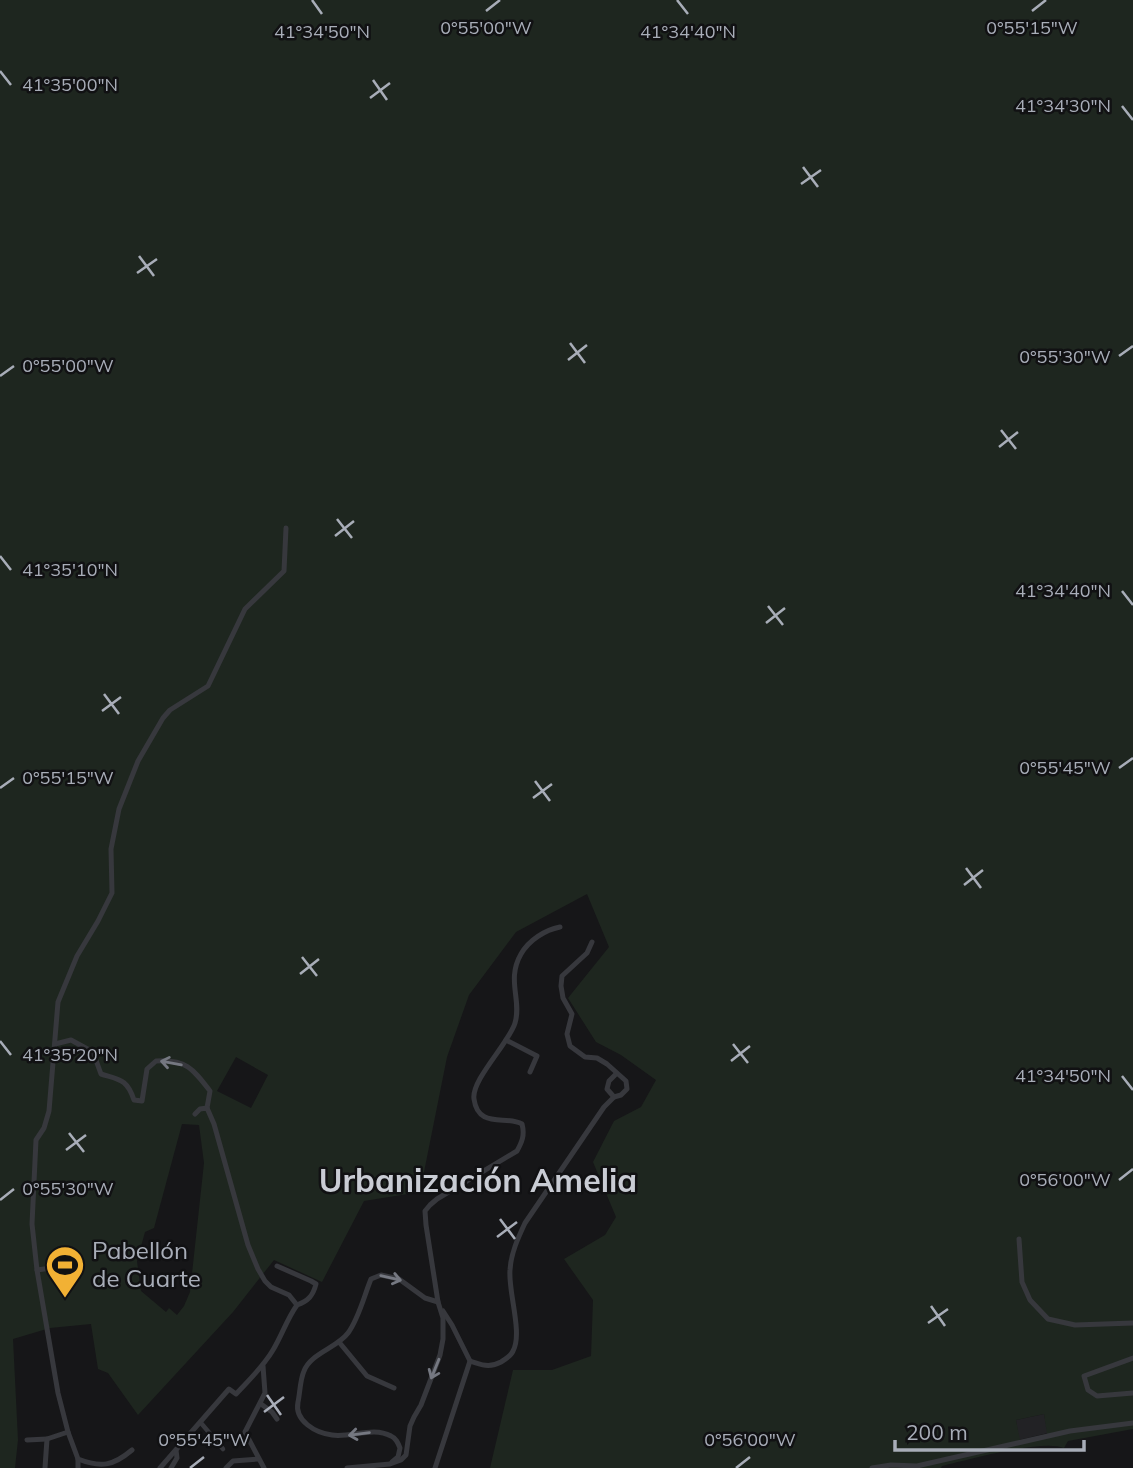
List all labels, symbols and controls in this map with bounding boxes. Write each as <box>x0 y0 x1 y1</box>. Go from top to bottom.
text: 0°55'00"W <box>440 16 532 39</box>
text: 0°55'15"W <box>986 16 1078 39</box>
text: 41°34'50"N <box>274 20 370 43</box>
text: 41°34'40"N <box>640 20 736 43</box>
text: 41°35'00"N <box>22 73 118 96</box>
text: 41°34'30"N <box>1015 94 1111 117</box>
text: 0°55'30"W <box>1019 345 1111 368</box>
text: 0°55'00"W <box>22 354 114 377</box>
text: 41°35'10"N <box>22 558 118 581</box>
text: 41°34'40"N <box>1015 579 1111 602</box>
text: 0°55'45"W <box>1019 756 1111 779</box>
text: 0°55'15"W <box>22 766 114 789</box>
text: 41°35'20"N <box>22 1043 118 1066</box>
one-way arrow <box>160 1056 183 1069</box>
text: 41°34'50"N <box>1015 1064 1111 1087</box>
district label: Urbanización Amelia <box>319 1160 637 1200</box>
text: 0°56'00"W <box>1019 1168 1111 1191</box>
text: 0°55'30"W <box>22 1177 114 1200</box>
place label: Pabellón de Cuarte <box>92 1235 201 1293</box>
sports icon: Pabellón de Cuarte <box>44 1244 86 1299</box>
one-way arrow <box>379 1273 401 1286</box>
one-way arrow <box>427 1357 440 1379</box>
scale bar <box>895 1408 1084 1452</box>
text: 200 m <box>906 1419 968 1445</box>
text: 0°55'45"W <box>158 1428 250 1451</box>
one-way arrow <box>348 1428 371 1441</box>
text: 0°56'00"W <box>704 1428 796 1451</box>

